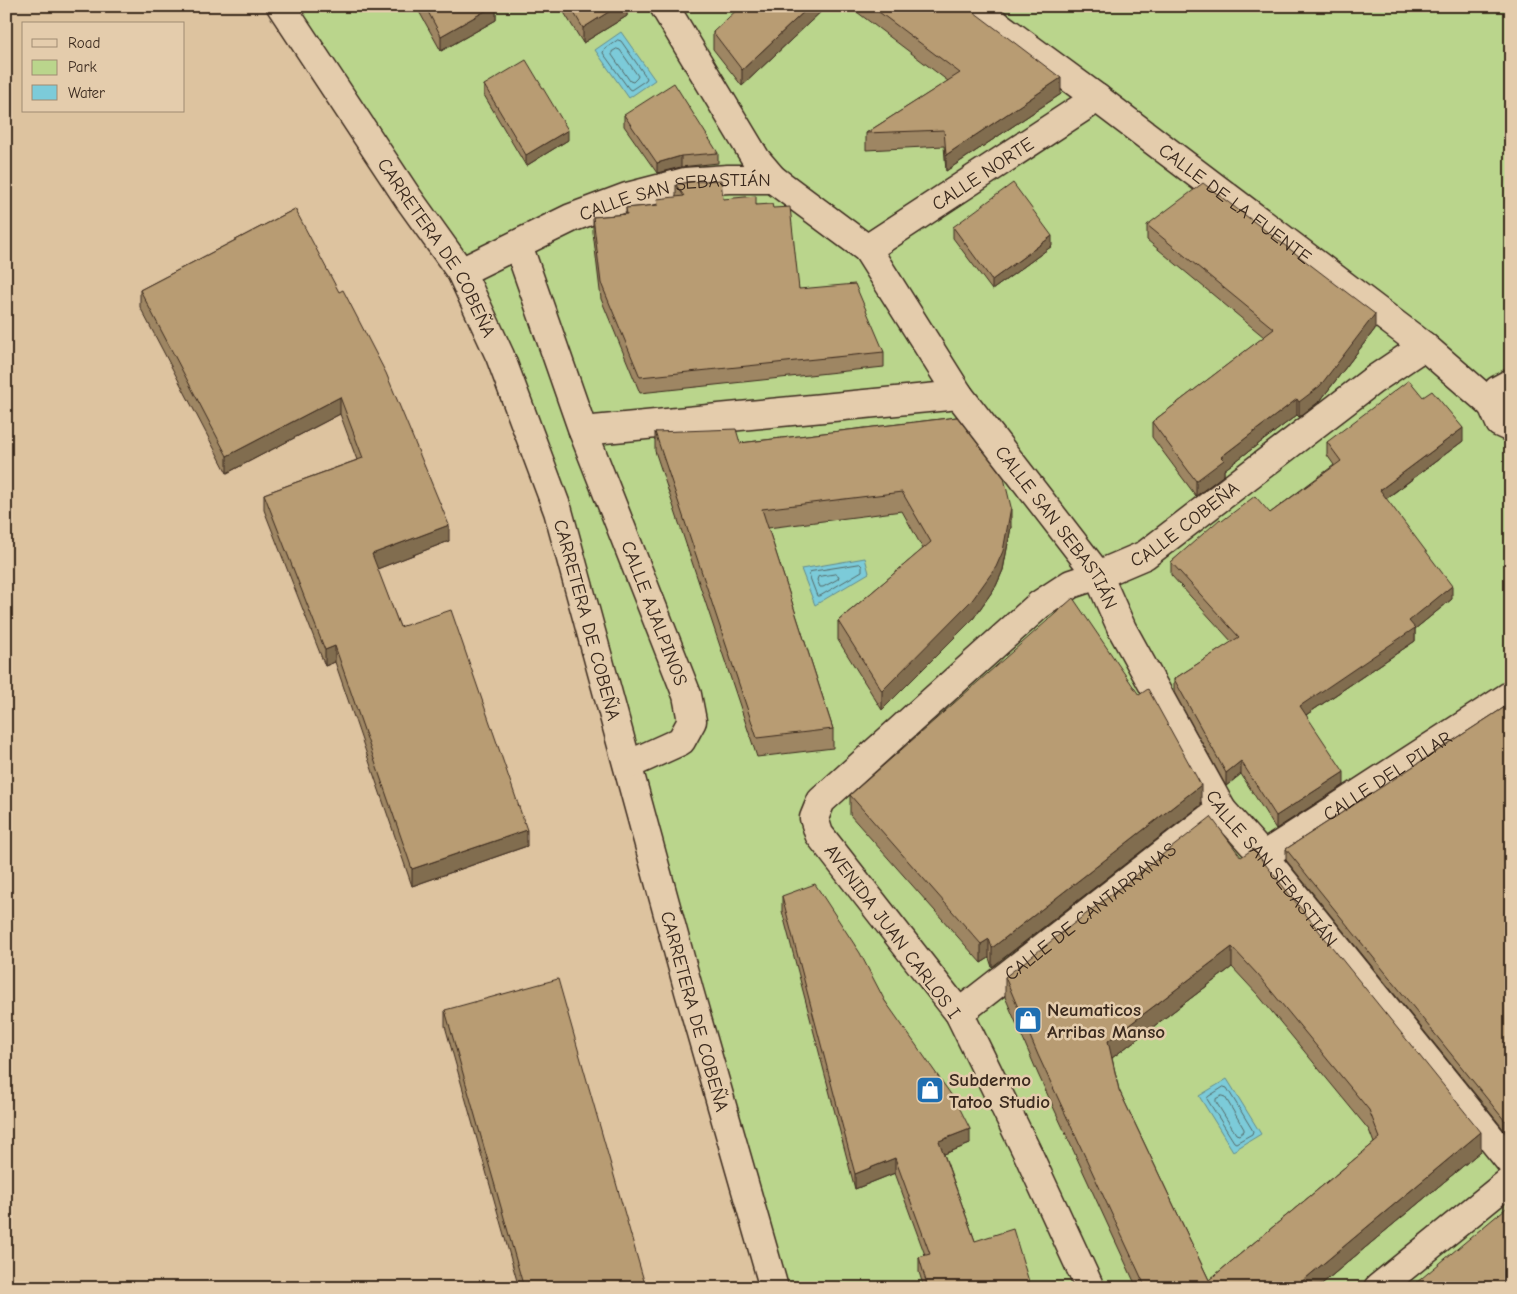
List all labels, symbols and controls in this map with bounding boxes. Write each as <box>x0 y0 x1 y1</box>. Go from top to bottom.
legend <box>22 22 185 112</box>
text: Road <box>68 34 100 52</box>
text: Park <box>68 58 97 76</box>
text: Water <box>68 84 105 102</box>
street label: CALLE NORTE <box>928 133 1038 215</box>
street label: CALLE DE LA FUENTE <box>1154 139 1316 269</box>
street label: CARRETERA DE COBEÑA <box>373 154 500 341</box>
street label: CALLE SAN SEBASTIÁN <box>576 169 771 226</box>
street label: CALLE SAN SEBASTIÁN <box>990 442 1122 612</box>
street label: CALLE COBEÑA <box>1127 477 1244 572</box>
street label: CARRETERA DE COBEÑA <box>549 517 625 723</box>
street label: CALLE AJALPINOS <box>616 538 692 689</box>
street label: CALLE DEL PILAR <box>1319 726 1456 826</box>
street label: CALLE SAN SEBASTIÁN <box>1201 786 1342 951</box>
street label: CALLE DE CANTARRANAS <box>1000 838 1181 985</box>
street label: AVENIDA JUAN CARLOS I <box>820 840 965 1023</box>
street label: CARRETERA DE COBEÑA <box>656 909 733 1114</box>
place label: Neumaticos Arribas Manso <box>1047 999 1165 1043</box>
shop icon: Neumaticos Arribas Manso <box>1013 1005 1043 1035</box>
place label: Subdermo Tatoo Studio <box>949 1069 1050 1113</box>
shop icon: Subdermo Tatoo Studio <box>915 1075 945 1105</box>

